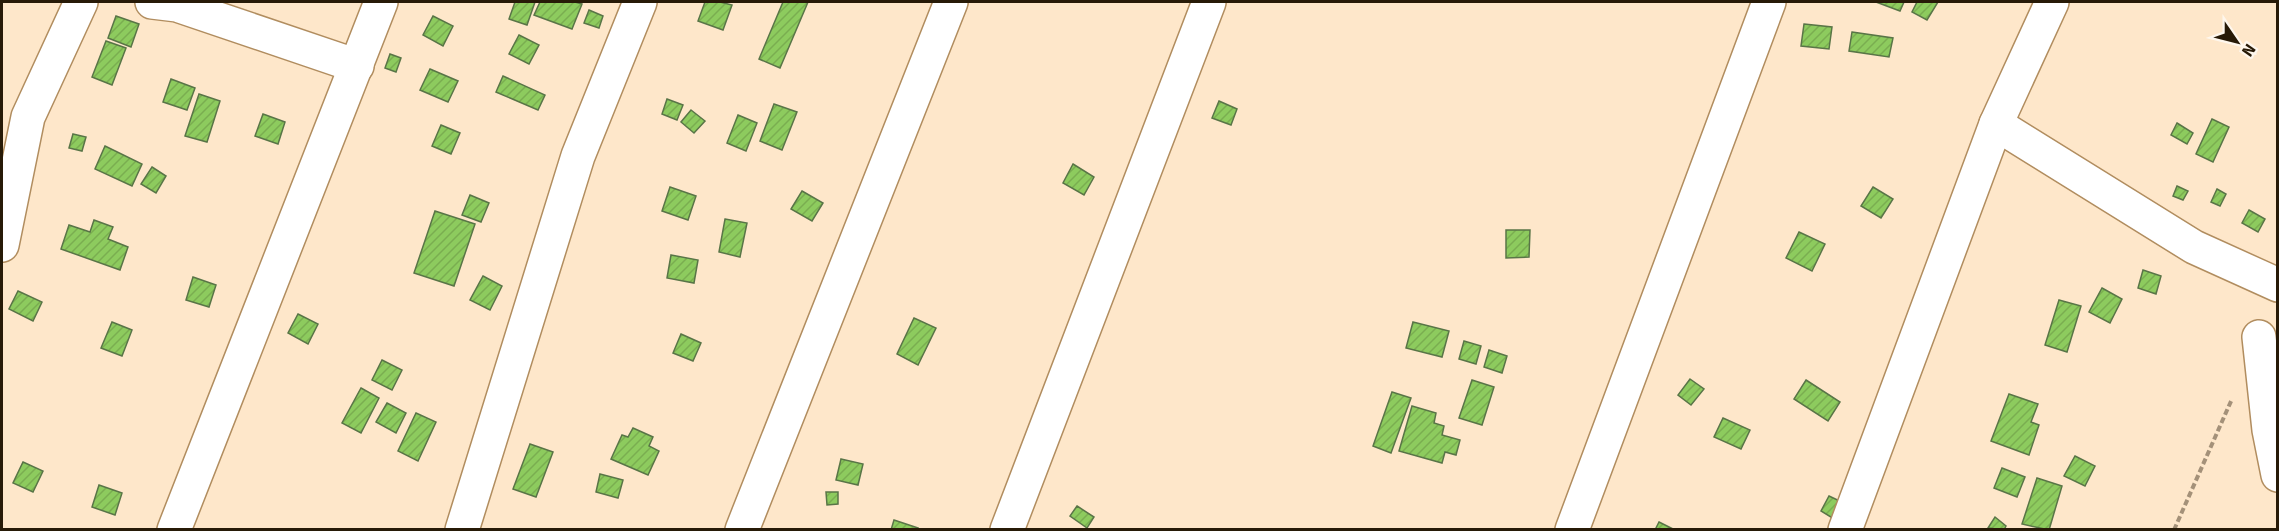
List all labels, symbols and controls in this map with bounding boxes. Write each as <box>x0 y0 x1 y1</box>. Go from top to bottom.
north arrow <box>2207 12 2267 72</box>
text: N <box>2237 40 2260 60</box>

